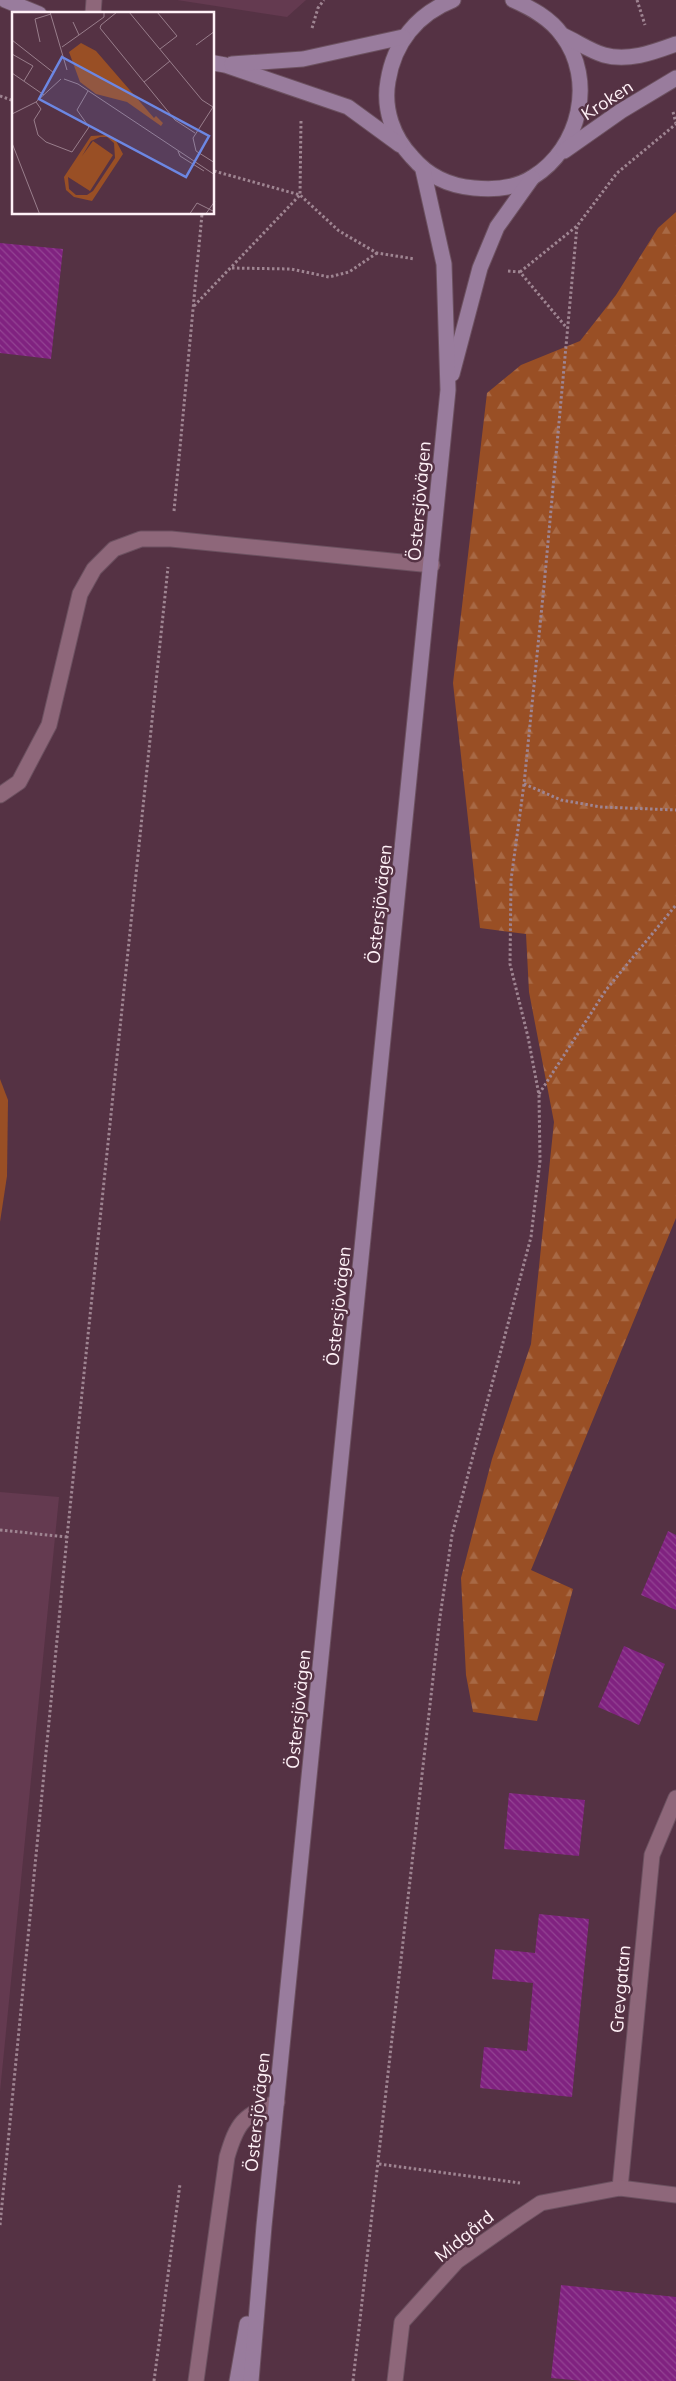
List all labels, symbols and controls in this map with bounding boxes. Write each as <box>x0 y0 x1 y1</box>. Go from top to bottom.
inset map <box>12 12 215 215</box>
street label: Kroken <box>577 75 637 125</box>
street label: Östersjövägen <box>402 440 436 562</box>
street label: Östersjövägen <box>361 843 397 965</box>
street label: Östersjövägen <box>320 1245 356 1367</box>
street label: Östersjövägen <box>280 1648 316 1770</box>
street label: Grevgatan <box>605 1944 635 2034</box>
street label: Östersjövägen <box>239 2051 275 2173</box>
street label: Midgård <box>430 2205 498 2267</box>

